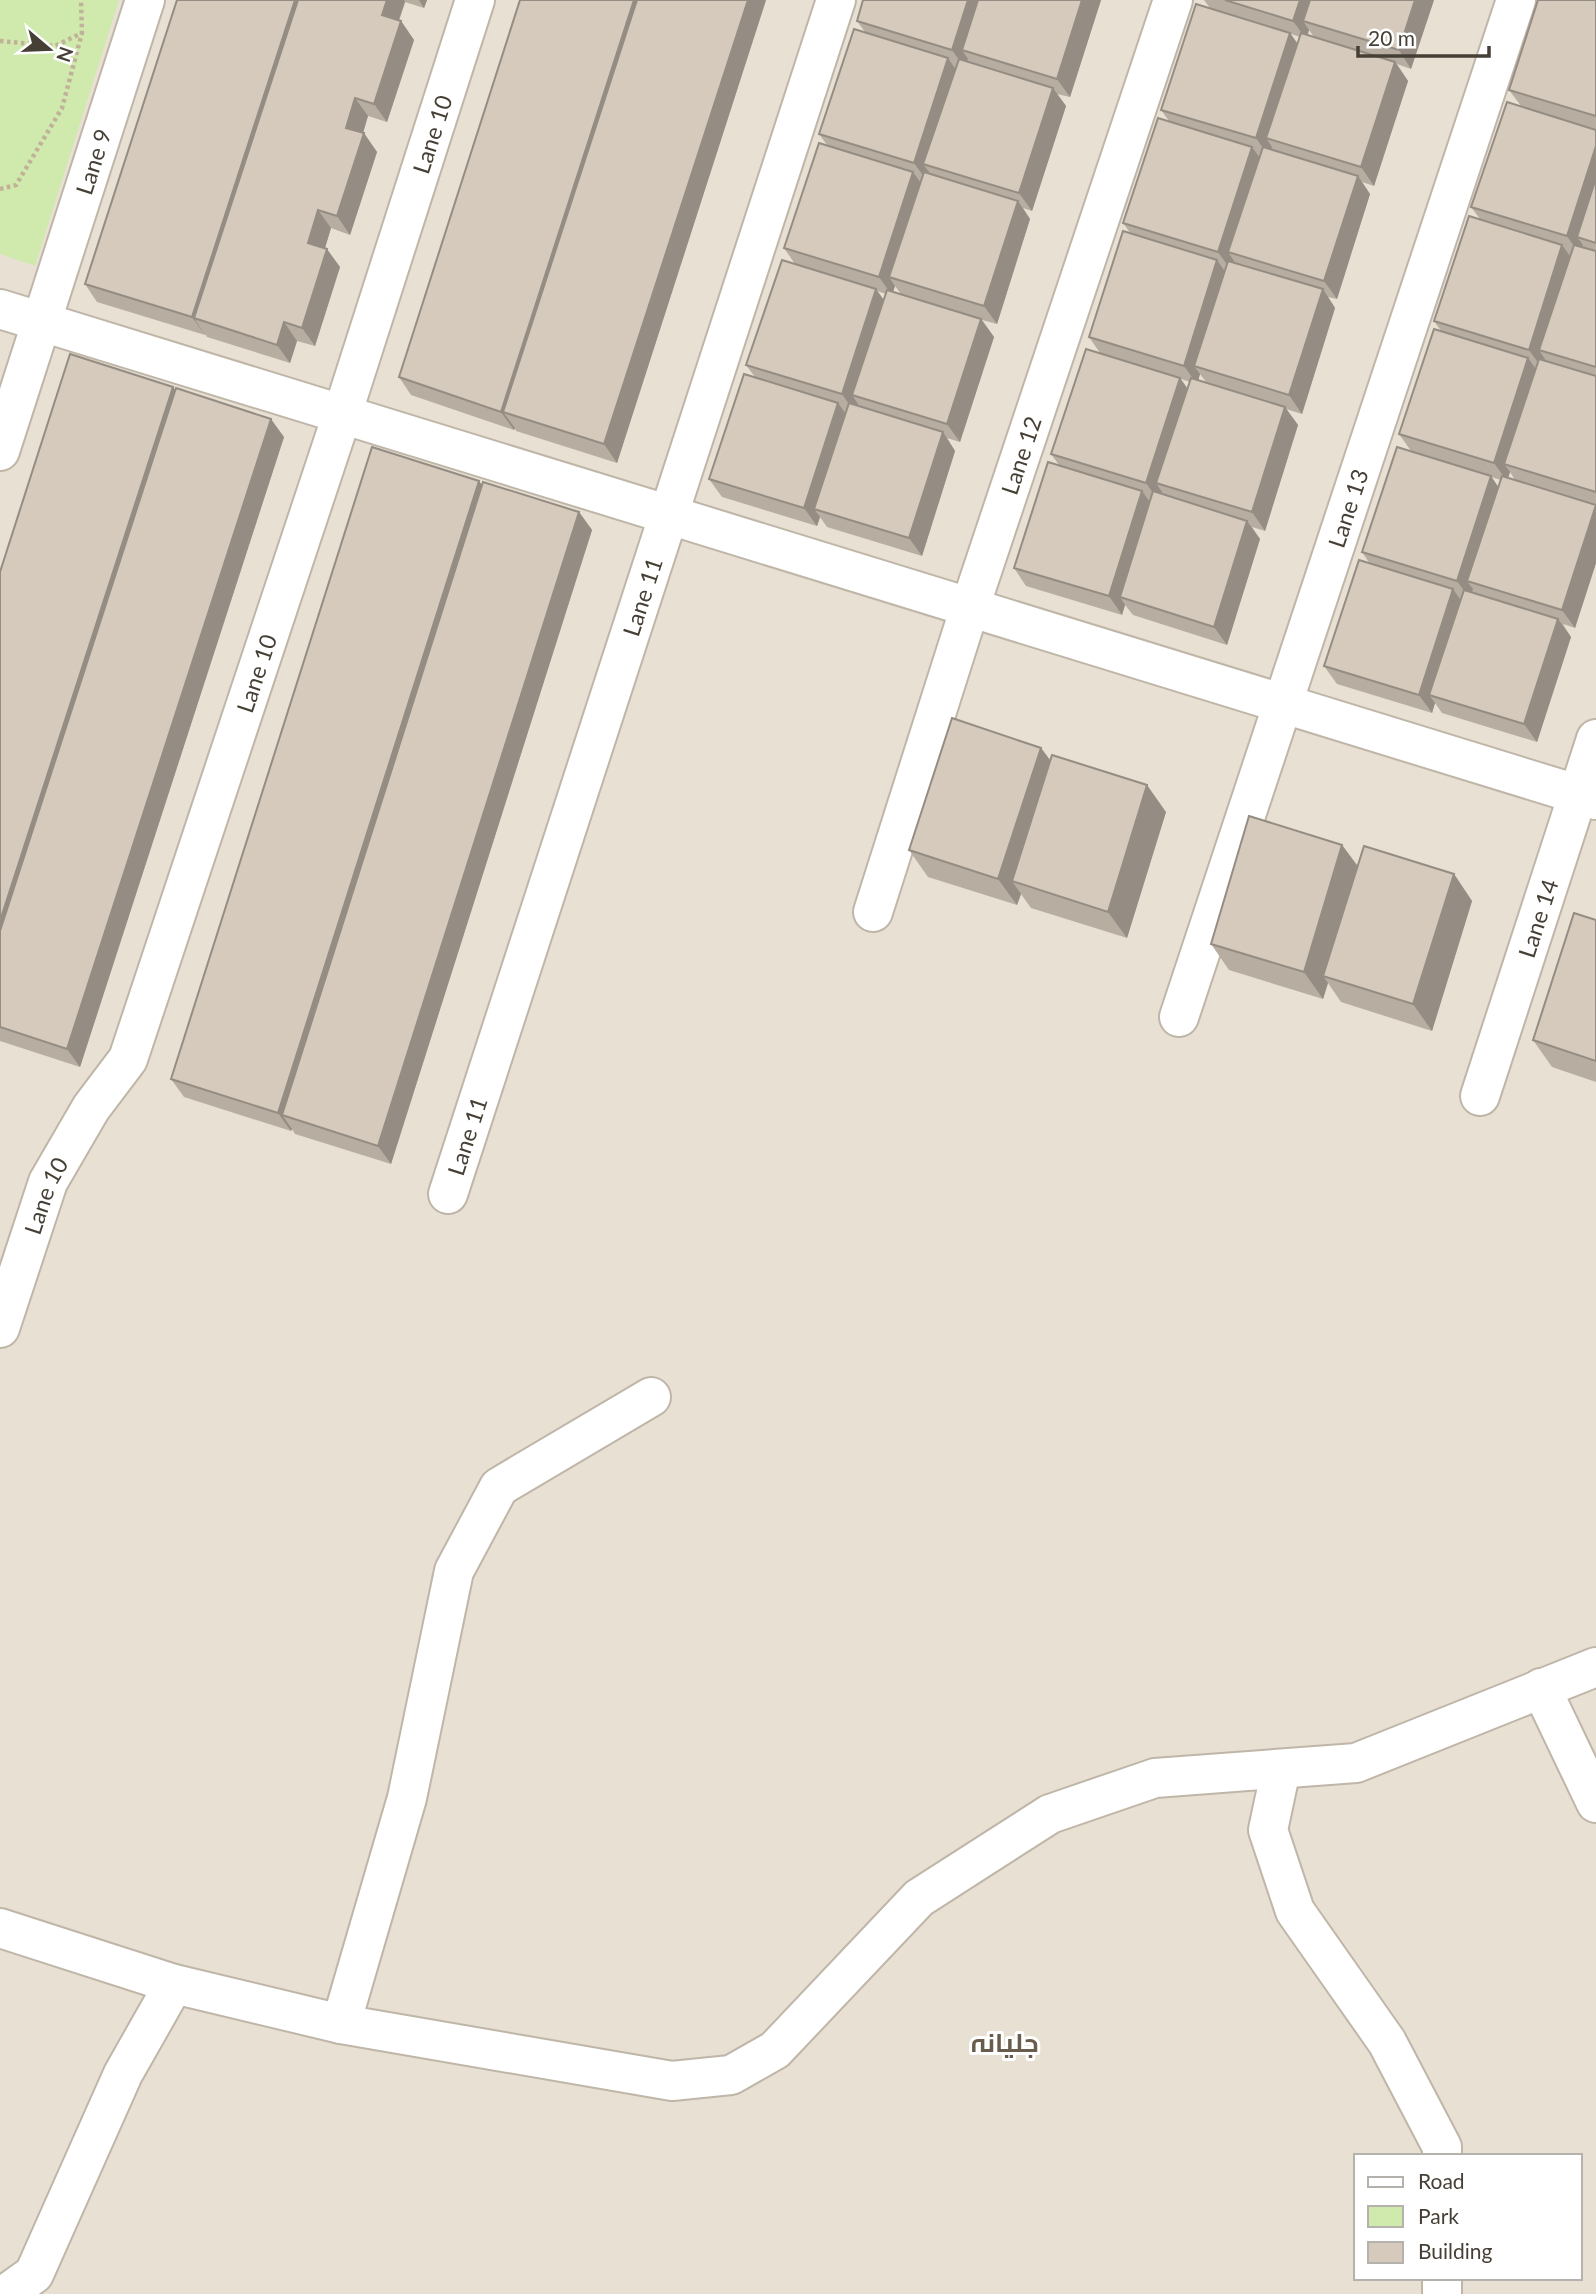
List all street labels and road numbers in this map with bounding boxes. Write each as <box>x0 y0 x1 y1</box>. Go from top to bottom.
street label: Lane 10 <box>406 92 458 177</box>
street label: Lane 9 <box>69 125 117 198</box>
street label: Lane 12 <box>995 413 1047 498</box>
street label: Lane 13 <box>1322 465 1374 551</box>
street label: Lane 11 <box>616 554 668 640</box>
street label: Lane 10 <box>230 631 282 716</box>
street label: Lane 14 <box>1512 875 1564 961</box>
street label: Lane 11 <box>441 1093 493 1179</box>
street label: Lane 10 <box>18 1152 74 1238</box>

